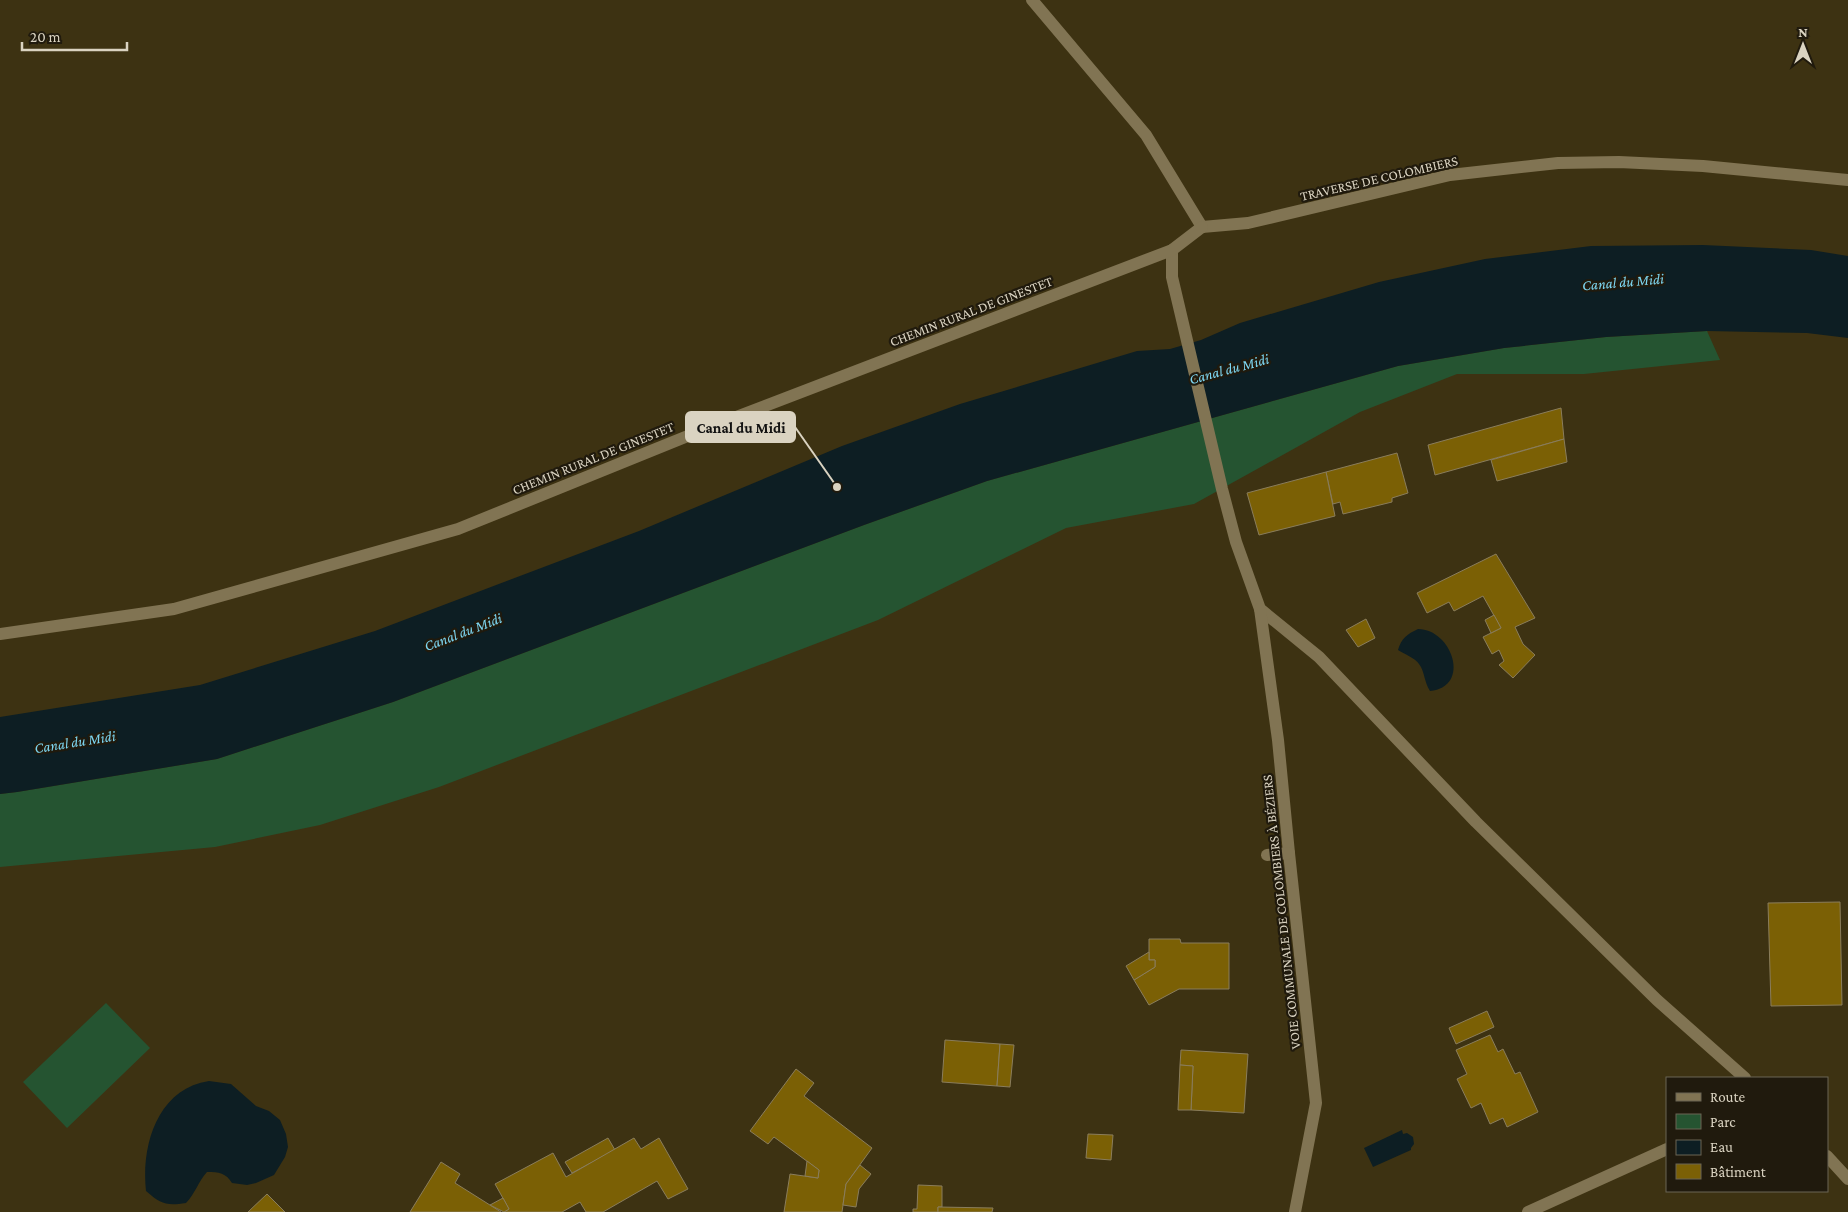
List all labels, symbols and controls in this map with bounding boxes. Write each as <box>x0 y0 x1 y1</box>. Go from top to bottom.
scale bar <box>22 20 128 52</box>
north arrow <box>1778 20 1828 70</box>
text: N <box>1798 24 1808 40</box>
text: 20 m <box>30 29 61 45</box>
street label: TRAVERSE DE COLOMBIERS <box>1299 152 1460 204</box>
water label: Canal du Midi <box>1581 270 1665 294</box>
street label: CHEMIN RURAL DE GINESTET <box>887 272 1055 349</box>
water label: Canal du Midi <box>1187 350 1272 387</box>
callout: Canal du Midi <box>686 412 795 442</box>
street label: CHEMIN RURAL DE GINESTET <box>510 418 677 498</box>
text: Canal du Midi <box>696 420 786 436</box>
water label: Canal du Midi <box>422 610 505 654</box>
water label: Canal du Midi <box>33 728 118 756</box>
street label: VOIE COMMUNALE DE COLOMBIERS À BÉZIERS <box>1259 773 1303 1050</box>
legend <box>1666 1077 1828 1192</box>
text: Route <box>1710 1089 1745 1105</box>
text: Parc <box>1710 1114 1736 1130</box>
text: Eau <box>1710 1139 1733 1155</box>
text: Bâtiment <box>1710 1164 1767 1180</box>

